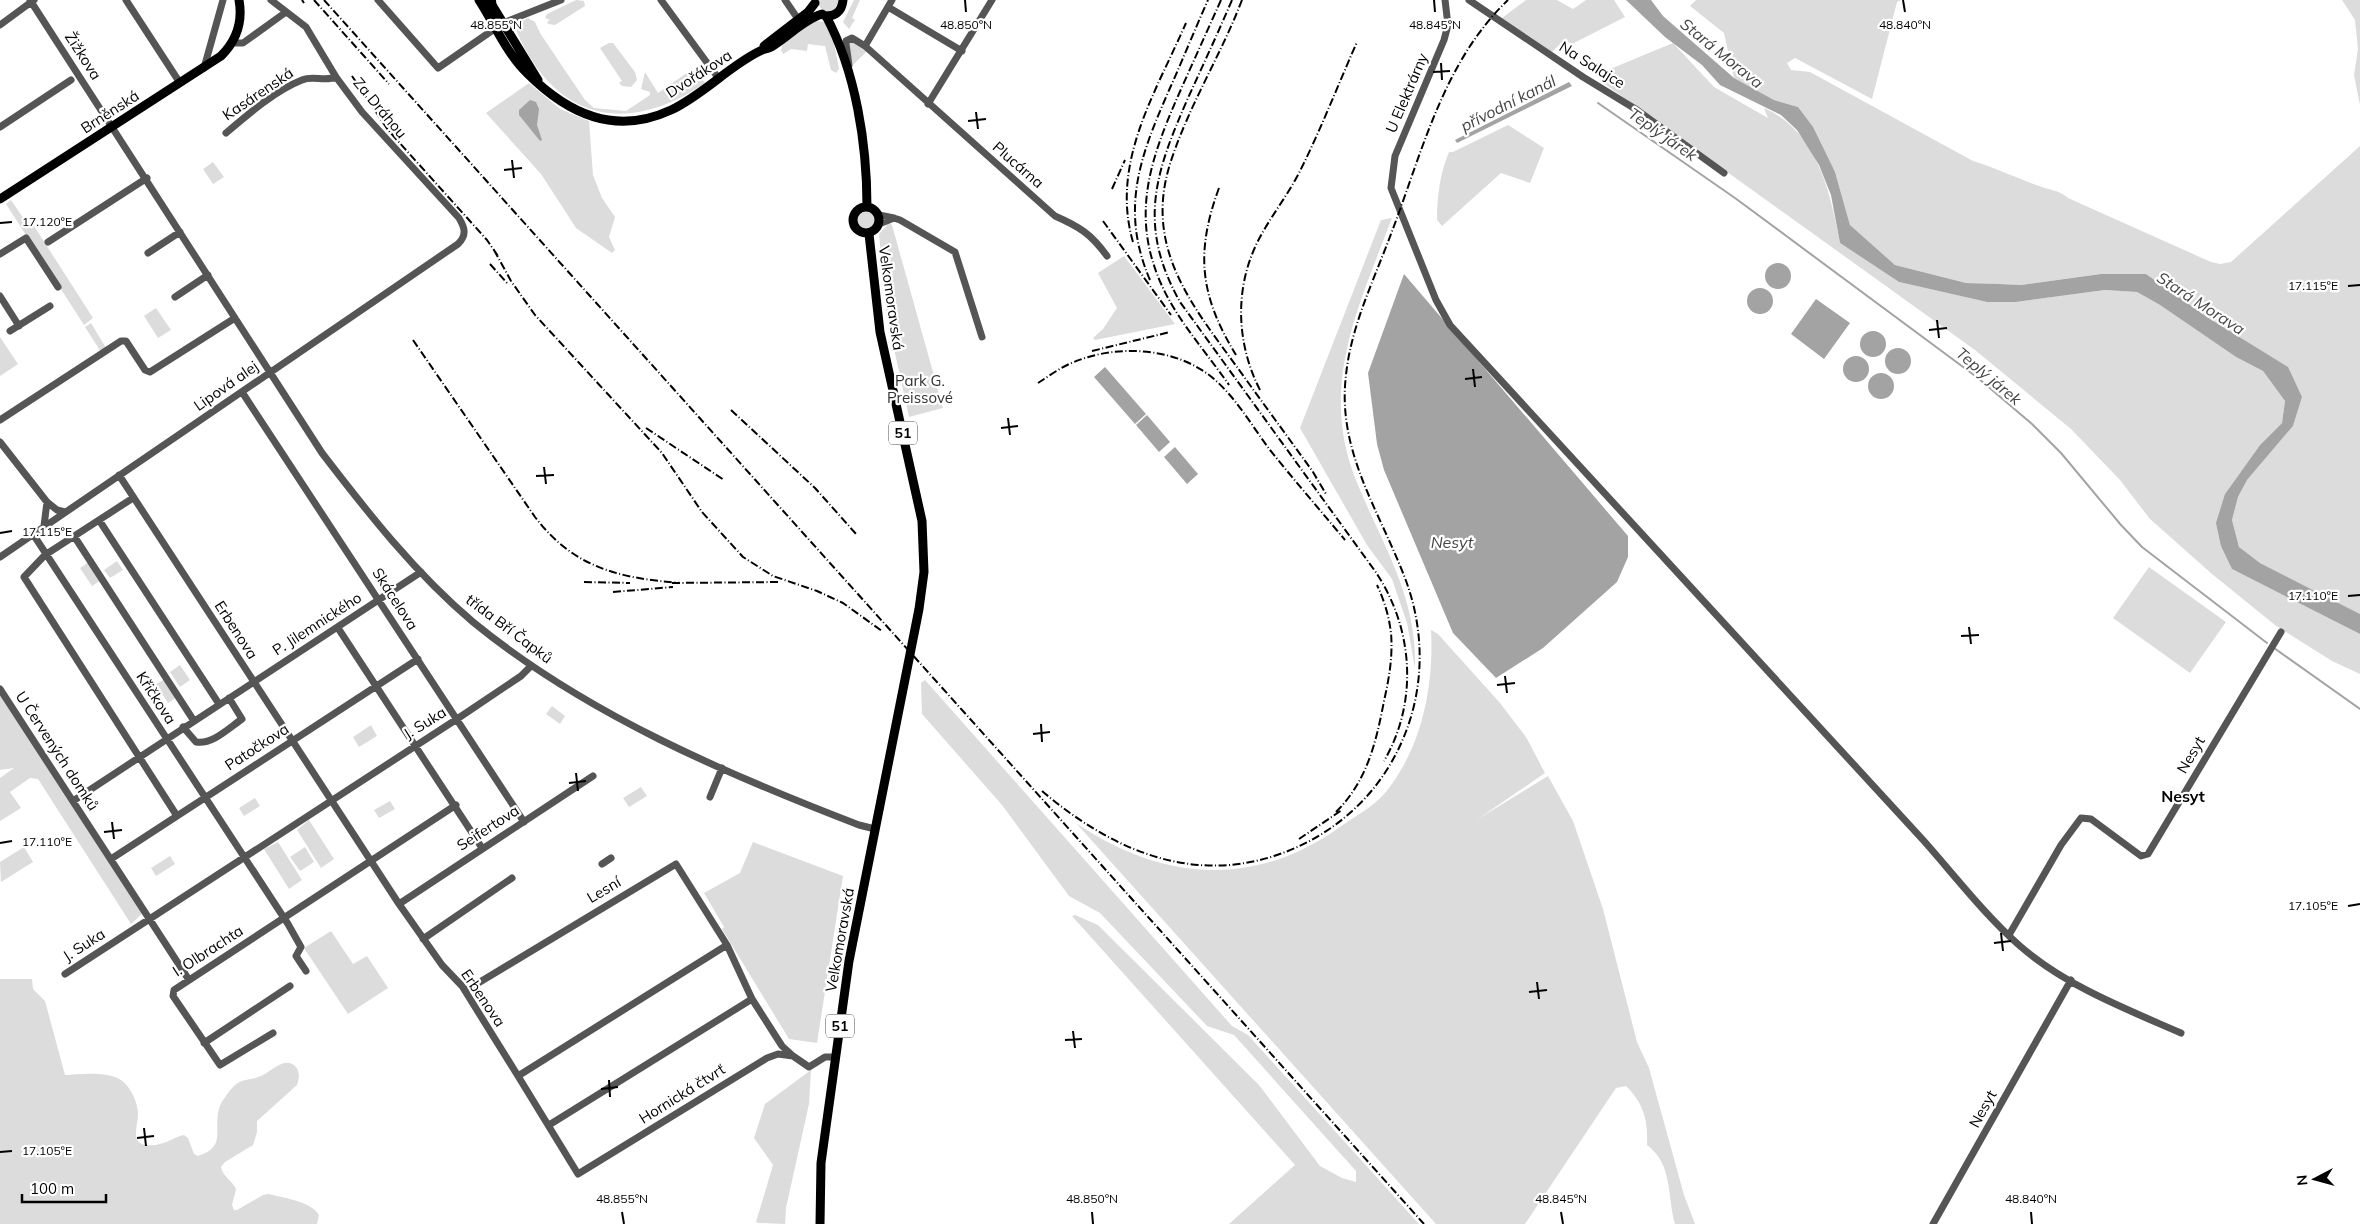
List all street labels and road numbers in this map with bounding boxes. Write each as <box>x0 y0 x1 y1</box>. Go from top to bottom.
street label: Žižkova <box>61 28 106 83</box>
street label: Na Salajce <box>1556 37 1629 92</box>
street label: Dvořákova <box>662 45 735 102</box>
street label: U Elektrárny <box>1381 50 1432 136</box>
street label: Kasárenská <box>219 63 297 124</box>
street label: Za Dráhou <box>350 73 411 142</box>
street label: Brněnská <box>77 86 142 137</box>
street label: Plucárna <box>989 137 1048 192</box>
street label: Velkomoravská <box>875 244 908 351</box>
street label: Lipová alej <box>190 356 262 415</box>
road number: 51 <box>889 422 917 444</box>
street label: Skácelova <box>368 564 423 633</box>
street label: P. Jilemnického <box>269 588 365 659</box>
street label: třída Bří Čapků <box>462 590 556 667</box>
street label: Erbenova <box>211 597 262 662</box>
street label: Křičkova <box>132 668 180 728</box>
street label: U Červených domků <box>12 687 103 814</box>
street label: J. Suka <box>400 702 450 743</box>
street label: Patočkova <box>221 719 292 774</box>
street label: Nesyt <box>2172 733 2209 777</box>
street label: Seifertova <box>453 800 522 855</box>
street label: Lesní <box>583 871 625 907</box>
street label: Velkomoravská <box>821 886 858 993</box>
street label: I. Olbrachta <box>169 921 247 980</box>
street label: J. Suka <box>59 924 108 965</box>
street label: Erbenova <box>457 965 510 1030</box>
road number: 51 <box>826 1014 854 1038</box>
street label: Hornická čtvrť <box>635 1060 728 1128</box>
street label: Nesyt <box>1965 1087 2001 1131</box>

